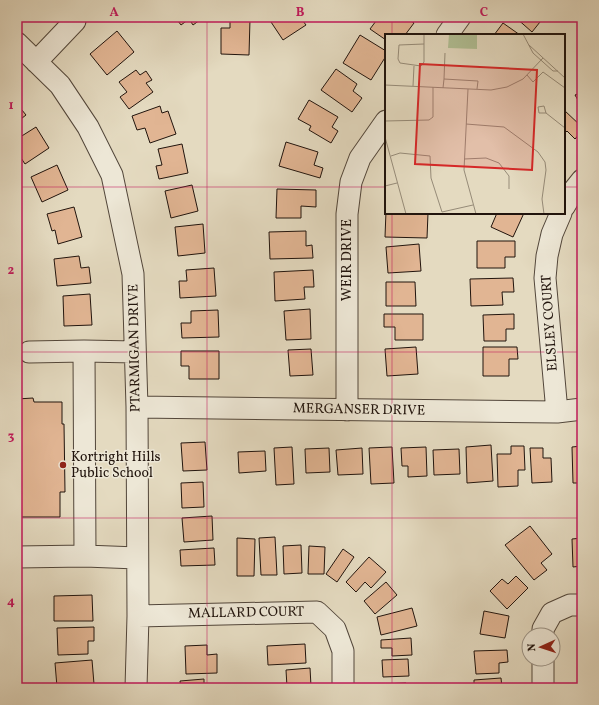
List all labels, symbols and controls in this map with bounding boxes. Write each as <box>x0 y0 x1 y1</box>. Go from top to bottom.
text: A <box>109 4 119 22</box>
text: B <box>296 4 305 22</box>
text: C <box>480 4 488 22</box>
inset map <box>385 34 565 214</box>
text: 1 <box>8 97 14 115</box>
street label: WEIR DRIVE <box>338 219 357 301</box>
text: 2 <box>8 262 15 280</box>
street label: ELSLEY COURT <box>537 274 563 372</box>
street label: PTARMIGAN DRIVE <box>124 284 146 412</box>
street label: MERGANSER DRIVE <box>293 399 425 421</box>
text: 3 <box>8 428 15 446</box>
place label: Kortright Hills Public School <box>71 448 161 483</box>
marker: Kortright Hills Public School <box>58 460 68 470</box>
text: 4 <box>7 593 15 611</box>
street label: MALLARD COURT <box>188 602 304 624</box>
north arrow <box>521 627 561 667</box>
text: N <box>525 643 540 652</box>

